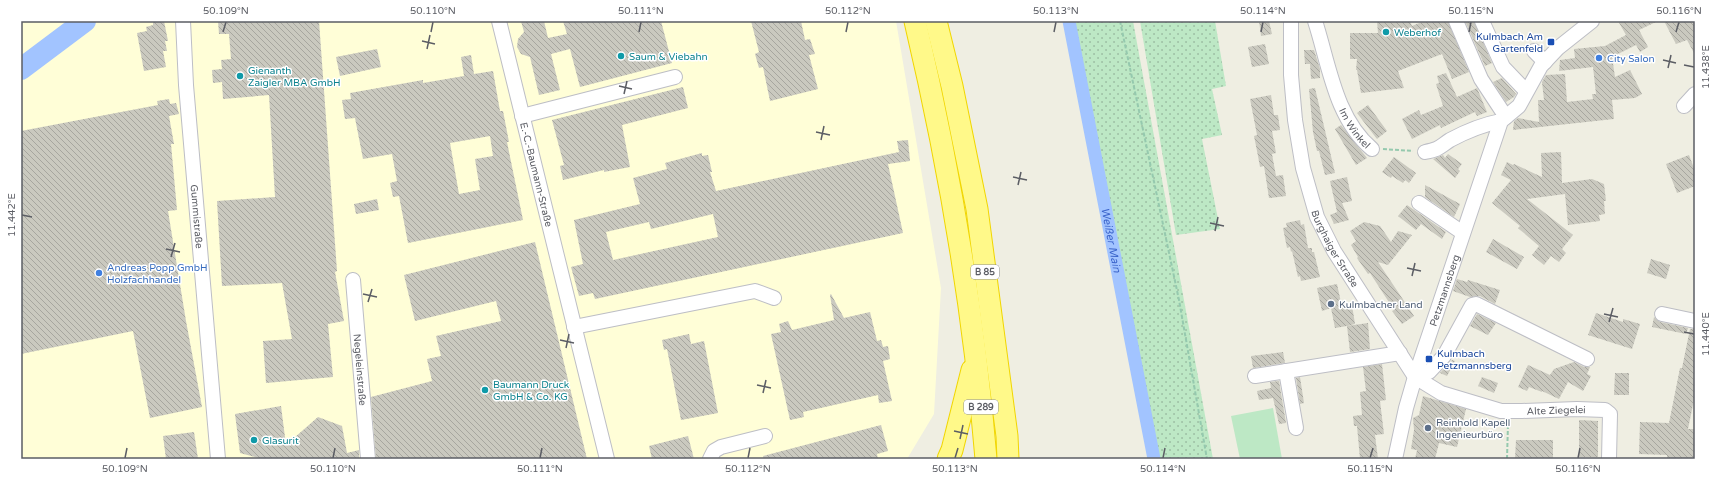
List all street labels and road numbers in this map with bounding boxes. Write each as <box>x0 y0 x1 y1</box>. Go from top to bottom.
street label: Im Winkel <box>1336 106 1372 151</box>
street label: E.-C.-Baumann-Straße <box>517 121 555 228</box>
street label: Gummistraße <box>188 184 205 249</box>
street label: Burghaiger Straße <box>1308 209 1361 290</box>
street label: Petzmannsberg <box>1427 253 1463 328</box>
road number: B 85 <box>971 265 999 279</box>
street label: Negeleinstraße <box>351 333 369 407</box>
road number: B 289 <box>964 400 998 414</box>
street label: Alte Ziegelei <box>1526 404 1586 418</box>

